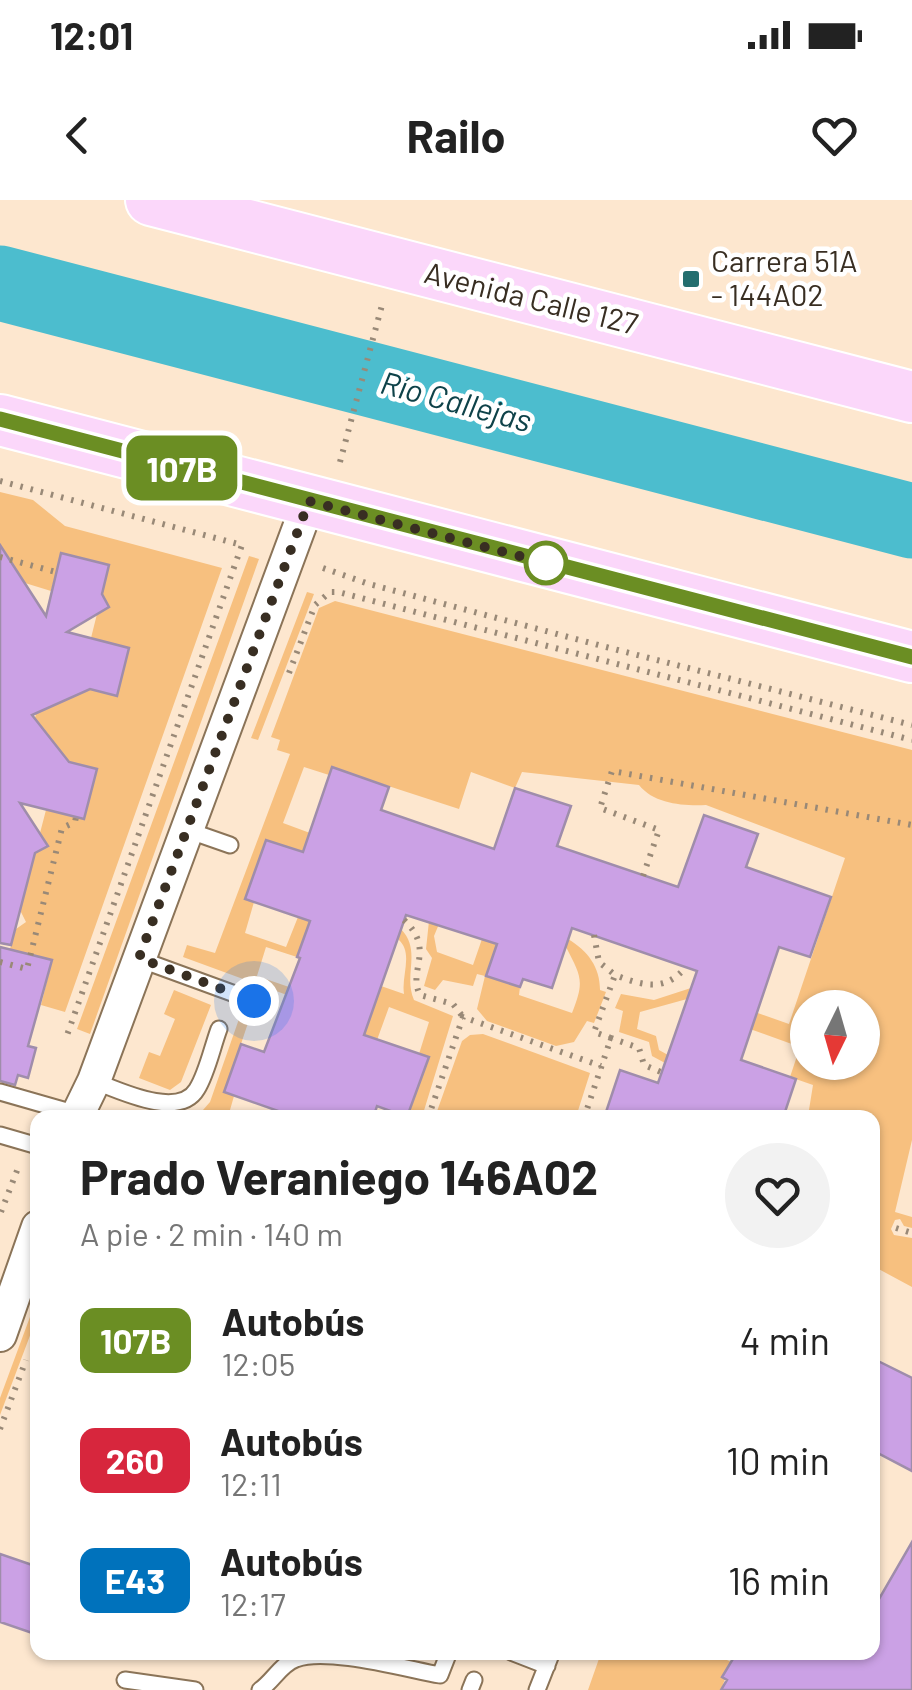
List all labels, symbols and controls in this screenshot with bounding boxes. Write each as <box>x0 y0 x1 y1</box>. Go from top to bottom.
text: 12:01 <box>50 12 133 58</box>
icon: back <box>50 108 105 163</box>
text: Railo <box>407 108 505 162</box>
icon: heart <box>807 108 862 163</box>
place label: Carrera 51A - 144A02 <box>711 242 858 312</box>
street label: Avenida Calle 127 <box>421 253 642 341</box>
marker: Carrera 51A - 144A02 <box>680 268 702 290</box>
water label: Río Callejas <box>377 362 536 438</box>
line badge: 107B <box>112 436 252 500</box>
text: 107B <box>146 447 218 489</box>
unlabelled marker <box>525 542 567 584</box>
your location <box>229 976 279 1026</box>
north arrow <box>790 990 880 1080</box>
map controls <box>790 990 880 1080</box>
button: heart <box>725 1143 830 1248</box>
text: Prado Veraniego 146A02 <box>80 1147 598 1205</box>
text: A pie · 2 min · 140 m <box>80 1214 343 1252</box>
text: Autobús <box>221 1298 364 1344</box>
text: 4 min <box>740 1317 830 1363</box>
text: 107B <box>100 1319 171 1361</box>
text: 12:05 <box>221 1344 295 1382</box>
text: Autobús <box>220 1418 363 1464</box>
text: 10 min <box>726 1437 830 1483</box>
text: 260 <box>106 1439 164 1481</box>
text: 12:11 <box>220 1464 282 1502</box>
text: Autobús <box>220 1538 363 1584</box>
text: 16 min <box>728 1557 830 1603</box>
text: E43 <box>105 1559 165 1601</box>
text: 12:17 <box>220 1584 286 1622</box>

